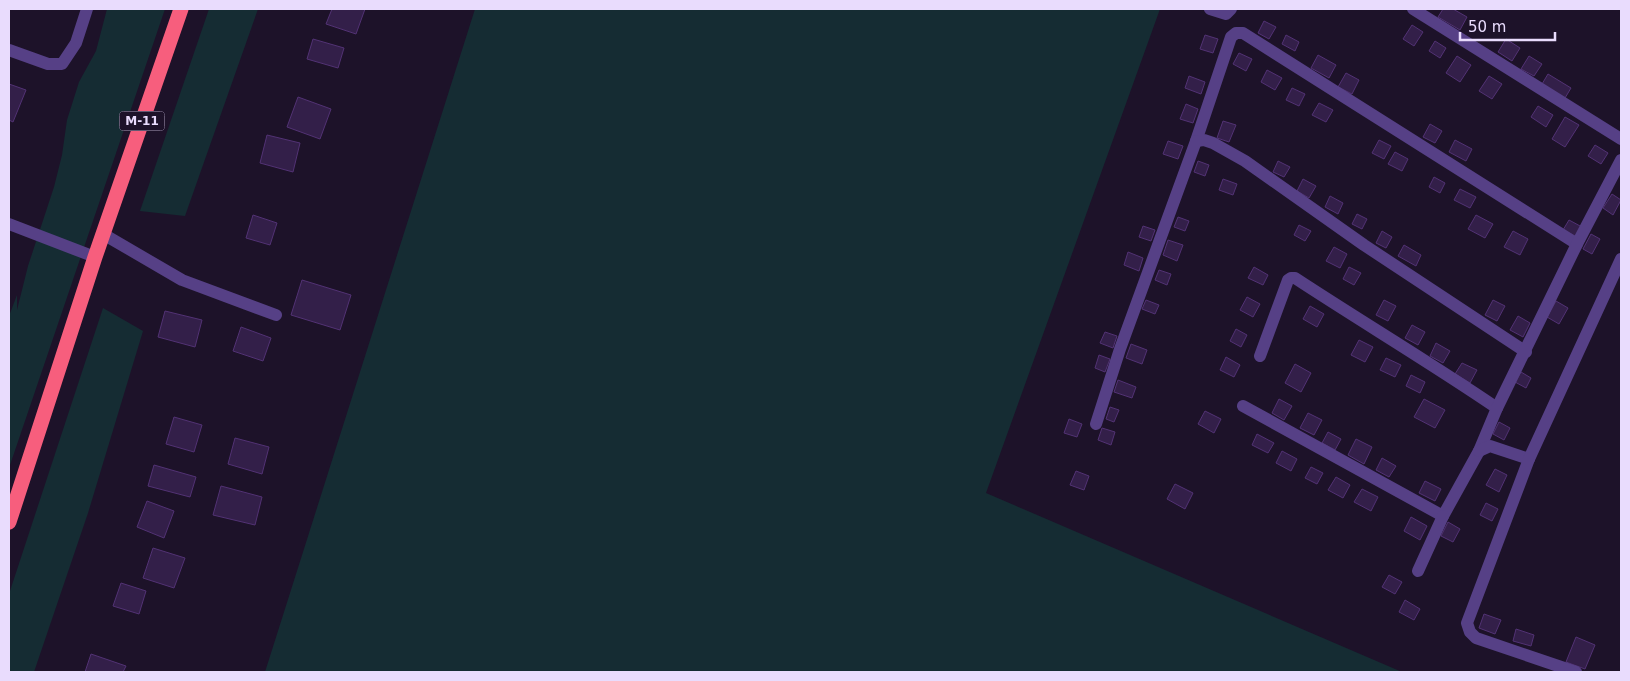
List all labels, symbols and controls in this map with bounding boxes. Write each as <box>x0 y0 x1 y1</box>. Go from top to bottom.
scale bar <box>1460 10 1555 42</box>
text: 50 m <box>1468 18 1506 36</box>
road number: М-11 <box>120 112 164 130</box>

